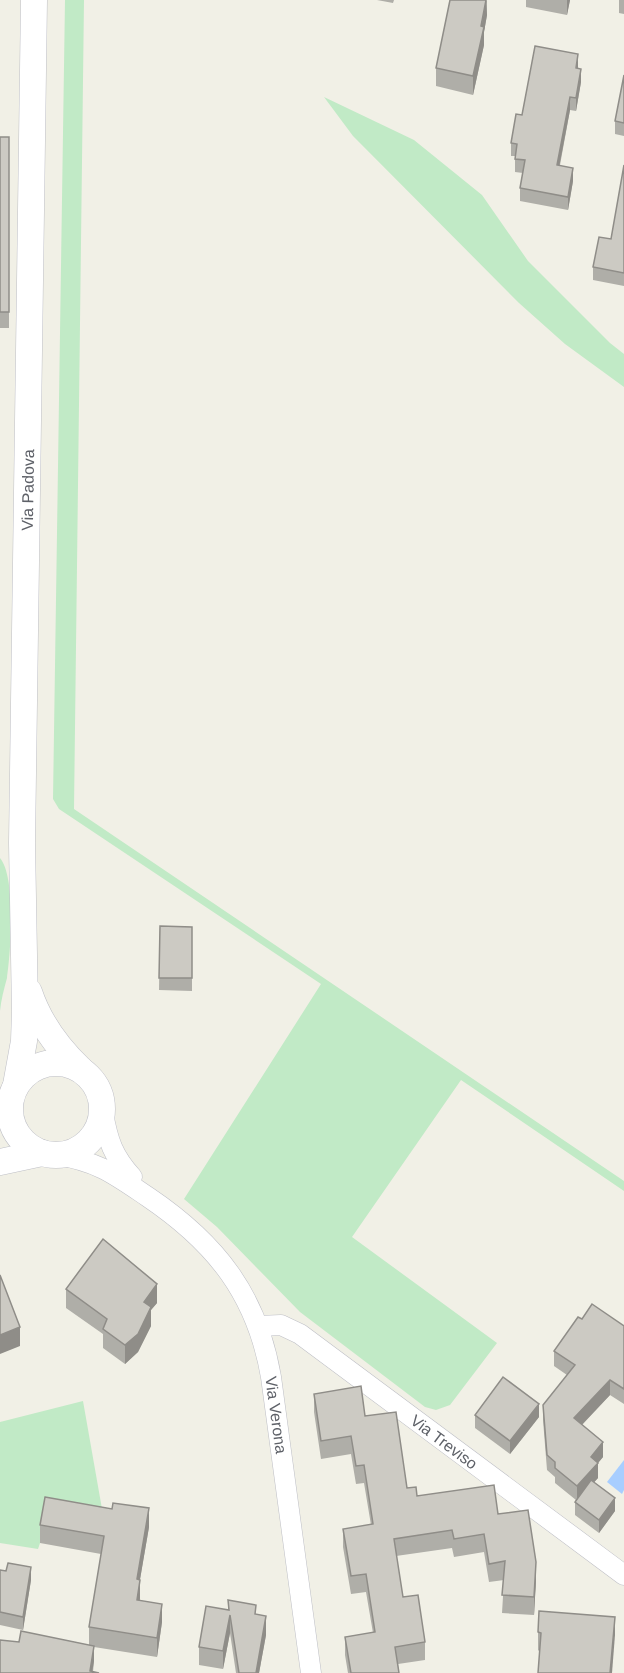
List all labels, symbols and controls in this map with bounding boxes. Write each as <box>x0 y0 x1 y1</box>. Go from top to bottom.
street label: Via Padova <box>19 449 37 531</box>
street label: Via Verona <box>262 1375 290 1455</box>
street label: Via Treviso <box>407 1411 481 1473</box>

